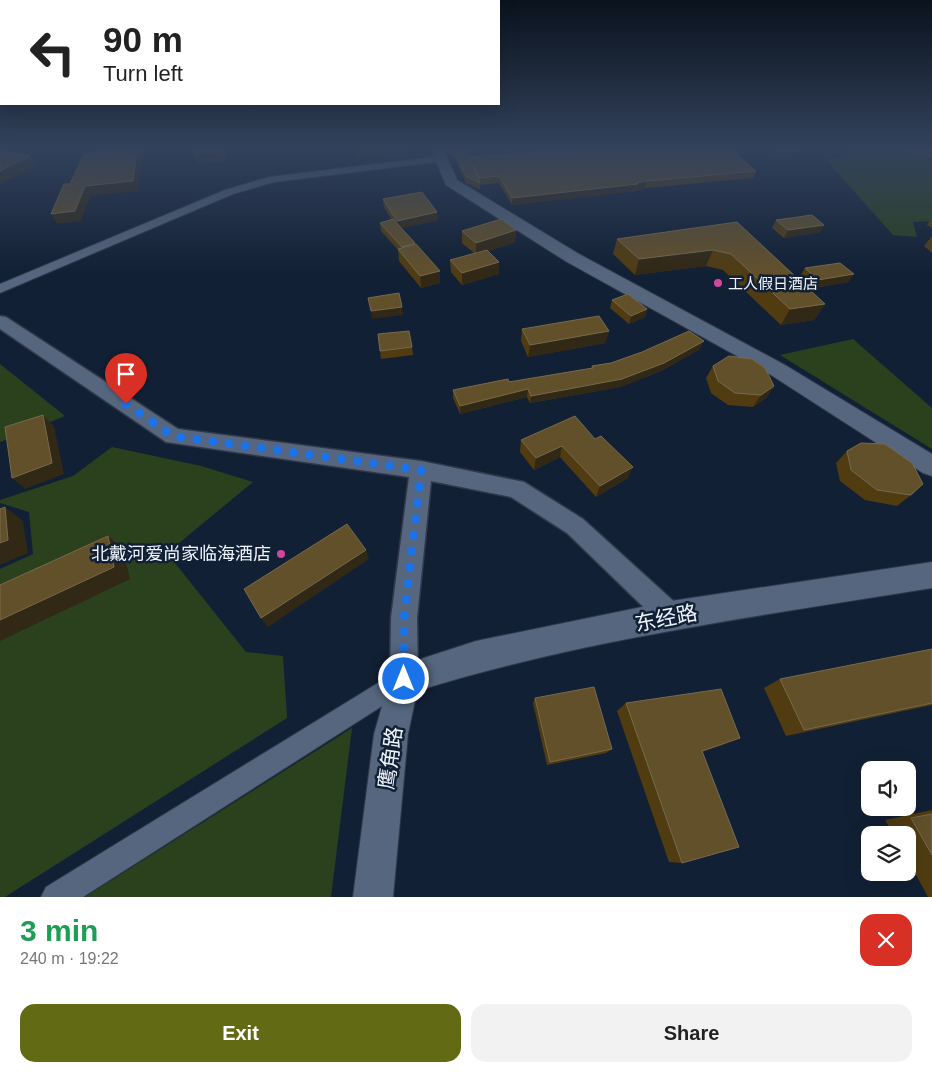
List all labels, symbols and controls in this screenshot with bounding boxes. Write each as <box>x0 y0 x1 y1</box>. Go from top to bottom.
icon: left <box>20 20 85 85</box>
text: 90 m <box>103 20 183 59</box>
text: Turn left <box>103 61 183 86</box>
place label: 工人假日酒店 <box>728 275 818 292</box>
marker: 工人假日酒店 <box>712 277 724 289</box>
pin <box>105 353 147 404</box>
icon: arrive <box>112 360 140 388</box>
place label: 北戴河爱尚家临海酒店 <box>91 544 271 564</box>
marker: 北戴河爱尚家临海酒店 <box>275 548 287 560</box>
street label: 东经路 <box>633 601 699 635</box>
position arrow <box>377 652 429 704</box>
street label: 鹰角路 <box>374 725 406 791</box>
map controls <box>861 761 916 881</box>
button: sound <box>861 761 916 816</box>
button: layers <box>861 826 916 881</box>
text: 3 min <box>20 914 98 947</box>
button: close <box>860 914 912 966</box>
text: 240 m · 19:22 <box>20 950 119 967</box>
button: Exit <box>20 1004 461 1062</box>
button: Share <box>471 1004 912 1062</box>

